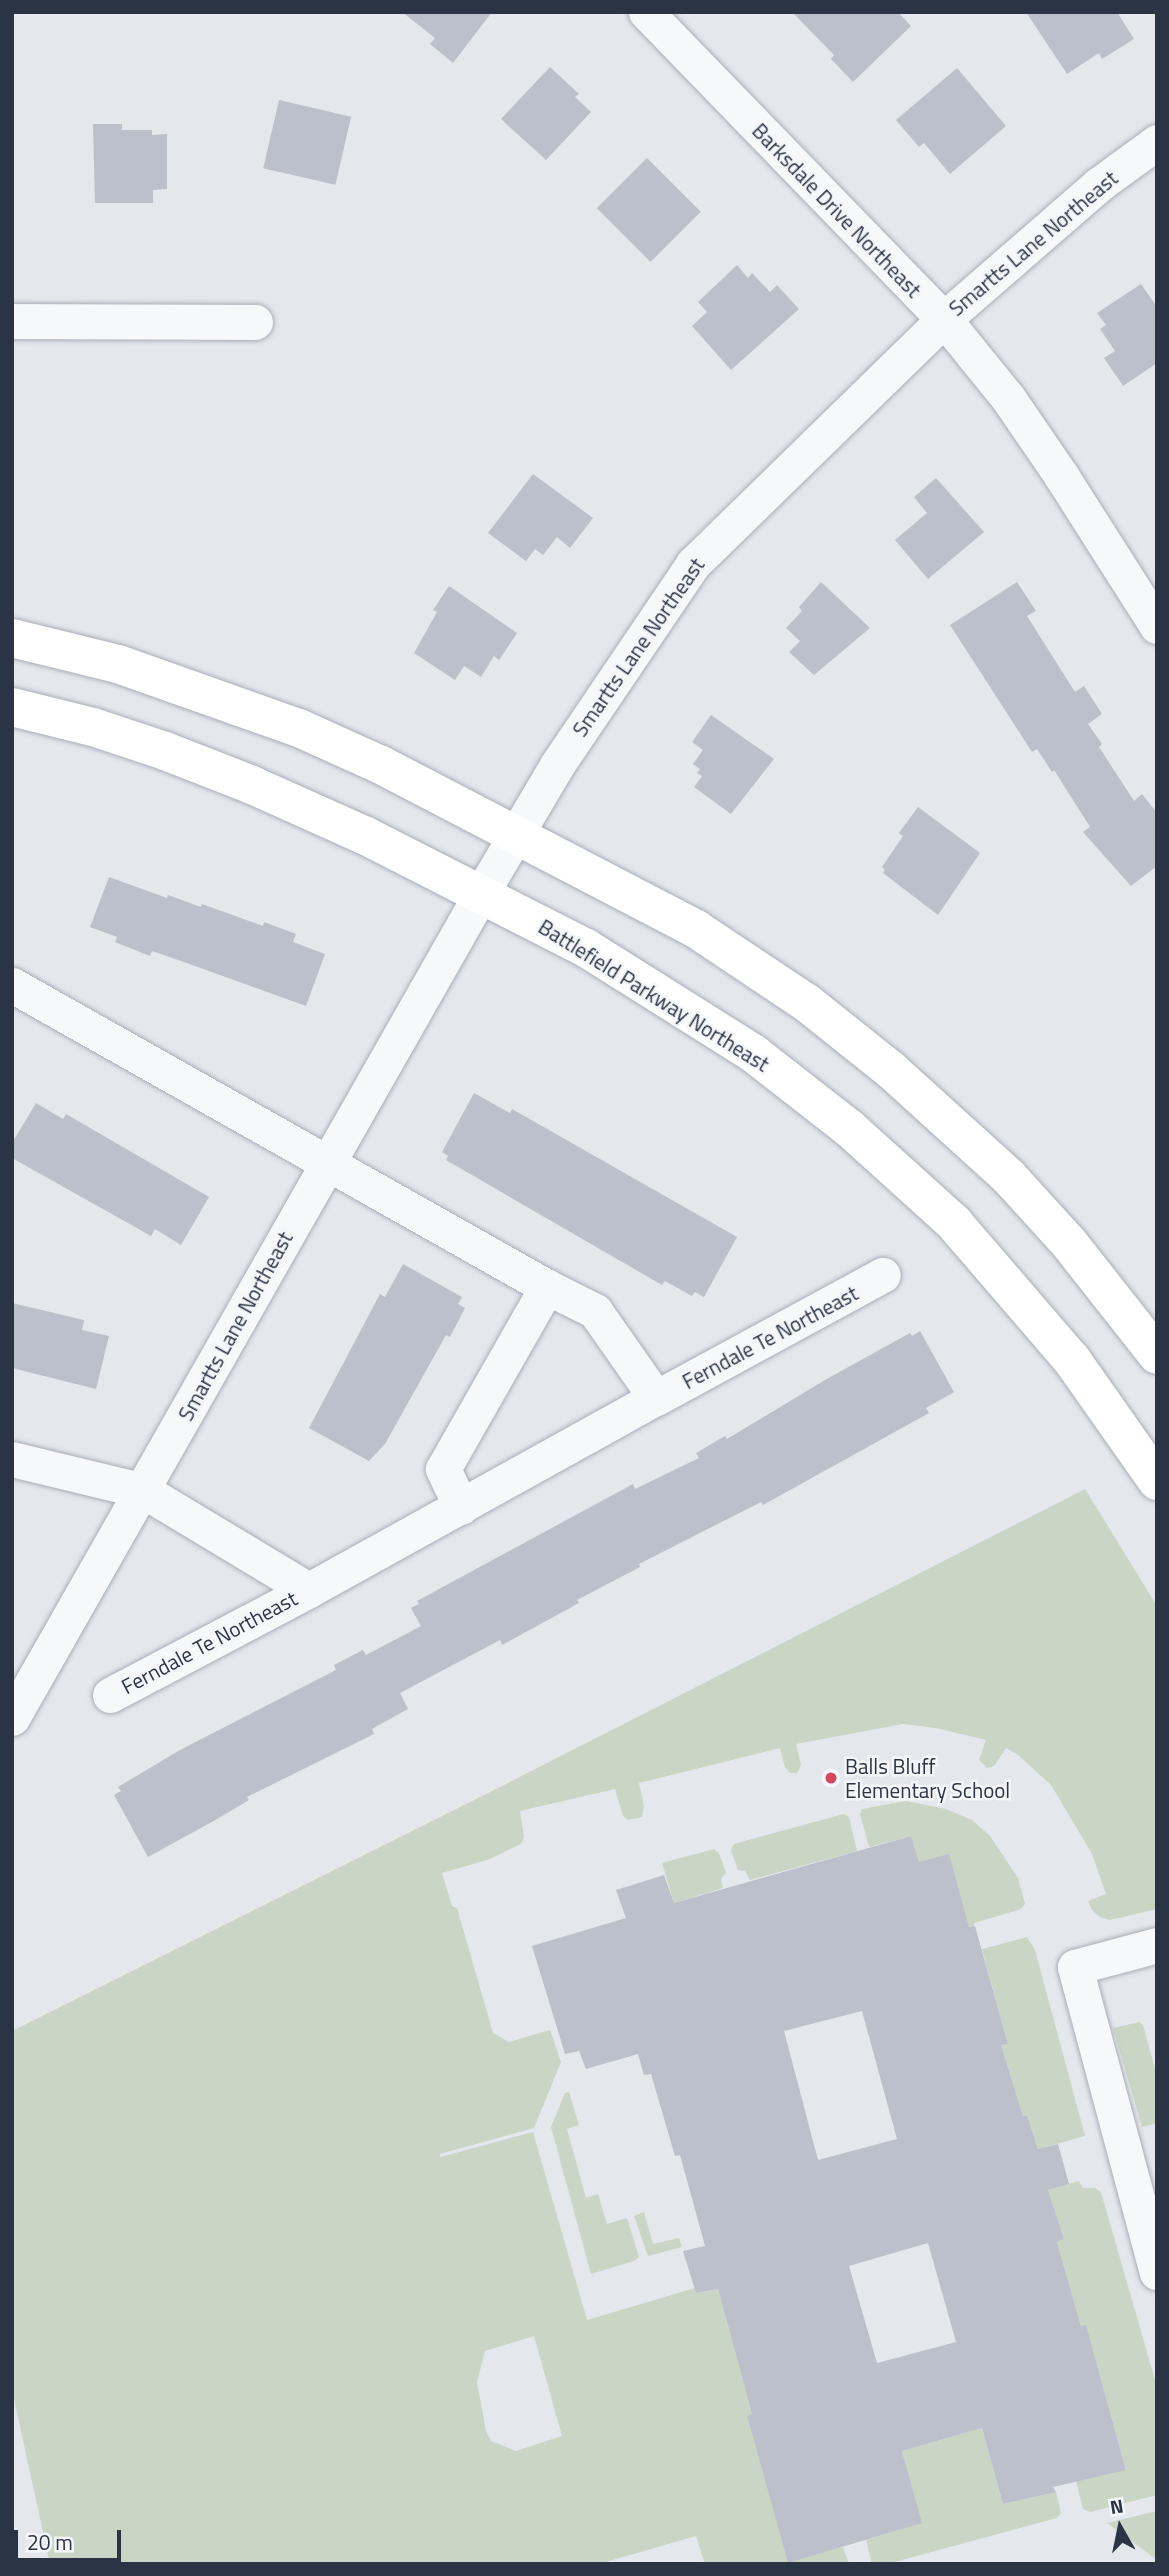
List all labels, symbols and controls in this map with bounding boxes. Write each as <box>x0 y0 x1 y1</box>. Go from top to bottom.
street label: Barksdale Drive Northeast <box>747 118 927 302</box>
street label: Smartts Lane Northeast <box>944 165 1122 321</box>
street label: Smartts Lane Northeast <box>567 553 709 741</box>
street label: Battlefield Parkway Northeast <box>534 914 774 1076</box>
street label: Smartts Lane Northeast <box>173 1227 297 1425</box>
street label: Ferndale Te Northeast <box>678 1280 862 1394</box>
street label: Ferndale Te Northeast <box>117 1585 301 1699</box>
place label: Balls Bluff Elementary School <box>845 1753 1010 1803</box>
marker: Balls Bluff Elementary School <box>823 1770 839 1786</box>
text: N <box>1108 2490 1125 2521</box>
north arrow <box>1085 2492 1155 2562</box>
scale bar <box>18 2516 124 2560</box>
text: 20 m <box>27 2526 73 2558</box>

